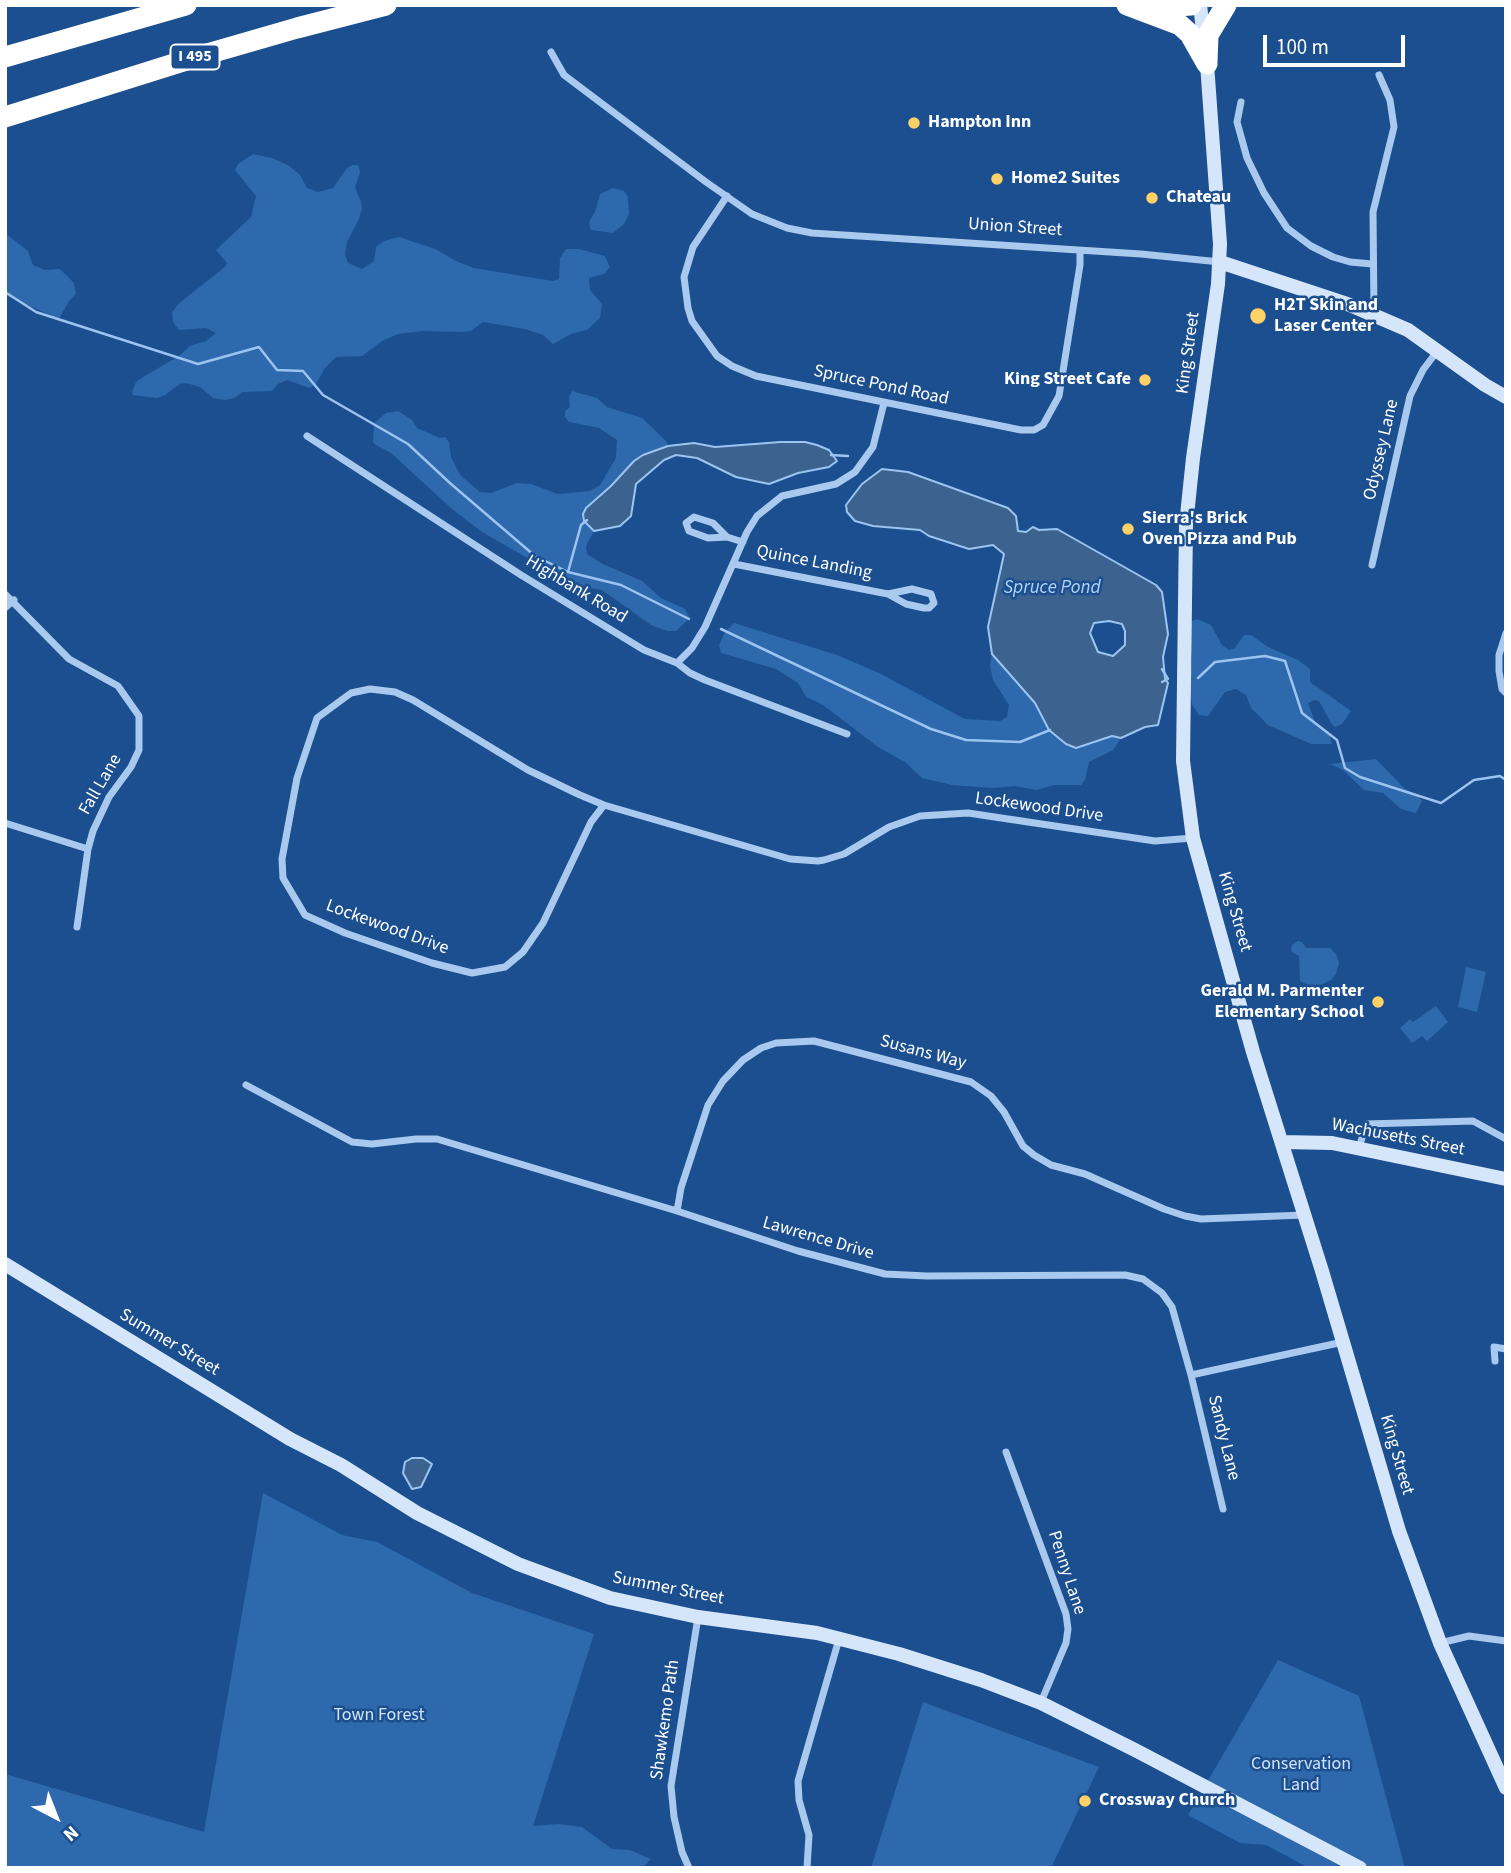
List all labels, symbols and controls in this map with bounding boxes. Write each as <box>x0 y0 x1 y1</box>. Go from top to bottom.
scale bar <box>1266 21 1408 65</box>
text: 100 m <box>1276 32 1329 62</box>
road number: I 495 <box>170 44 220 69</box>
place label: Hampton Inn <box>928 112 1031 134</box>
marker: Hampton Inn <box>906 115 922 131</box>
place label: Home2 Suites <box>1011 168 1120 190</box>
marker: Home2 Suites <box>989 171 1005 187</box>
place label: Chateau <box>1166 187 1231 209</box>
marker: Chateau <box>1144 190 1160 206</box>
street label: Union Street <box>967 214 1063 242</box>
place label: H2T Skin and Laser Center <box>1274 295 1378 338</box>
marker: H2T Skin and Laser Center <box>1248 306 1268 326</box>
street label: King Street <box>1173 311 1205 395</box>
street label: Spruce Pond Road <box>811 361 951 411</box>
place label: King Street Cafe <box>1004 369 1131 391</box>
marker: King Street Cafe <box>1137 372 1153 388</box>
street label: Odyssey Lane <box>1360 397 1404 503</box>
place label: Sierra's Brick Oven Pizza and Pub <box>1142 508 1297 550</box>
marker: Sierra's Brick Oven Pizza and Pub <box>1120 521 1136 537</box>
street label: Quince Landing <box>754 541 874 585</box>
street label: Highbank Road <box>521 551 631 629</box>
water label: Spruce Pond <box>1003 578 1101 600</box>
street label: Fall Lane <box>75 751 127 819</box>
street label: Lockewood Drive <box>974 788 1104 828</box>
street label: King Street <box>1212 869 1256 955</box>
street label: Lockewood Drive <box>323 896 451 960</box>
place label: Gerald M. Parmenter Elementary School <box>1200 981 1364 1024</box>
marker: Gerald M. Parmenter Elementary School <box>1370 994 1386 1010</box>
street label: Susans Way <box>878 1031 968 1075</box>
street label: Wachusetts Street <box>1330 1115 1466 1161</box>
street label: Lawrence Drive <box>760 1213 876 1265</box>
street label: Summer Street <box>115 1305 223 1381</box>
street label: Sandy Lane <box>1202 1393 1244 1483</box>
street label: King Street <box>1374 1412 1418 1498</box>
street label: Penny Lane <box>1042 1528 1090 1618</box>
street label: Summer Street <box>610 1568 726 1610</box>
street label: Shawkemo Path <box>647 1658 685 1782</box>
park label: Town Forest <box>333 1705 425 1727</box>
park label: Conservation Land <box>1251 1754 1351 1796</box>
north arrow <box>21 1782 91 1852</box>
place label: Crossway Church <box>1099 1790 1235 1812</box>
marker: Crossway Church <box>1077 1793 1093 1809</box>
text: N <box>57 1819 84 1847</box>

